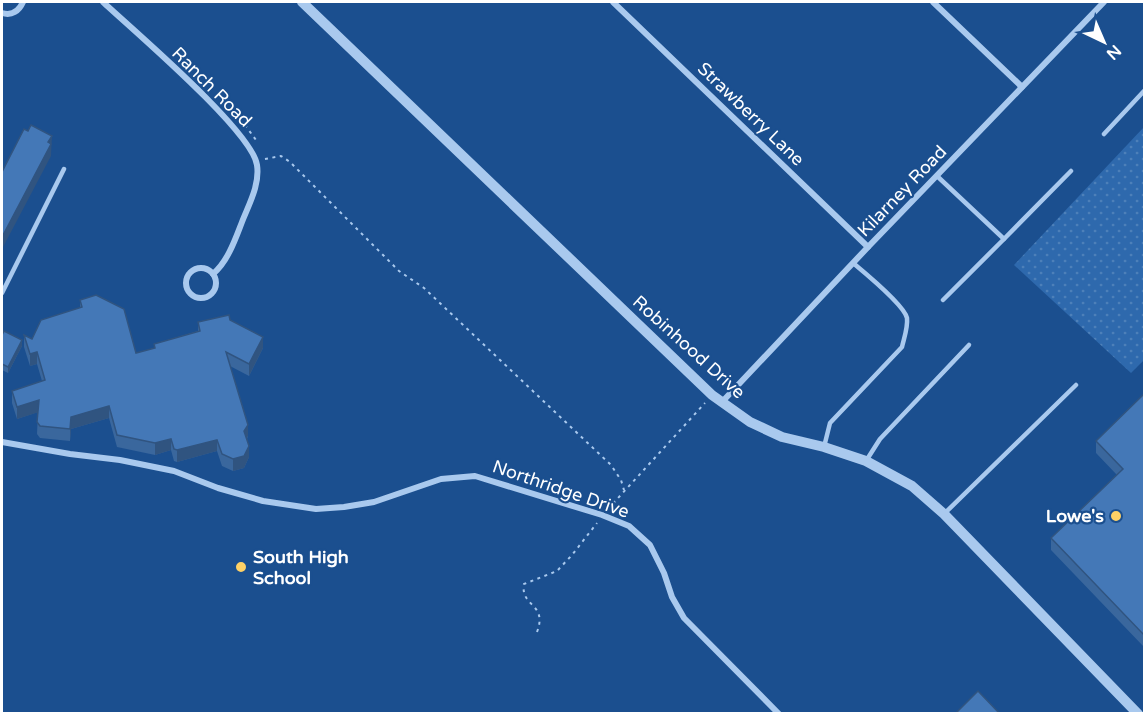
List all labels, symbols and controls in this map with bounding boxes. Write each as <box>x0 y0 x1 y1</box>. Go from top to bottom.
north arrow <box>1074 12 1134 72</box>
text: N <box>1102 40 1125 64</box>
street label: Ranch Road <box>167 42 257 132</box>
street label: Strawberry Lane <box>693 57 809 171</box>
street label: Kilarney Road <box>853 141 951 241</box>
street label: Robinhood Drive <box>628 291 750 403</box>
street label: Northridge Drive <box>490 455 632 523</box>
place label: Lowe's <box>1046 505 1104 527</box>
marker: Lowe's <box>1109 509 1123 523</box>
place label: South High School <box>253 546 349 589</box>
marker: South High School <box>234 560 248 574</box>

